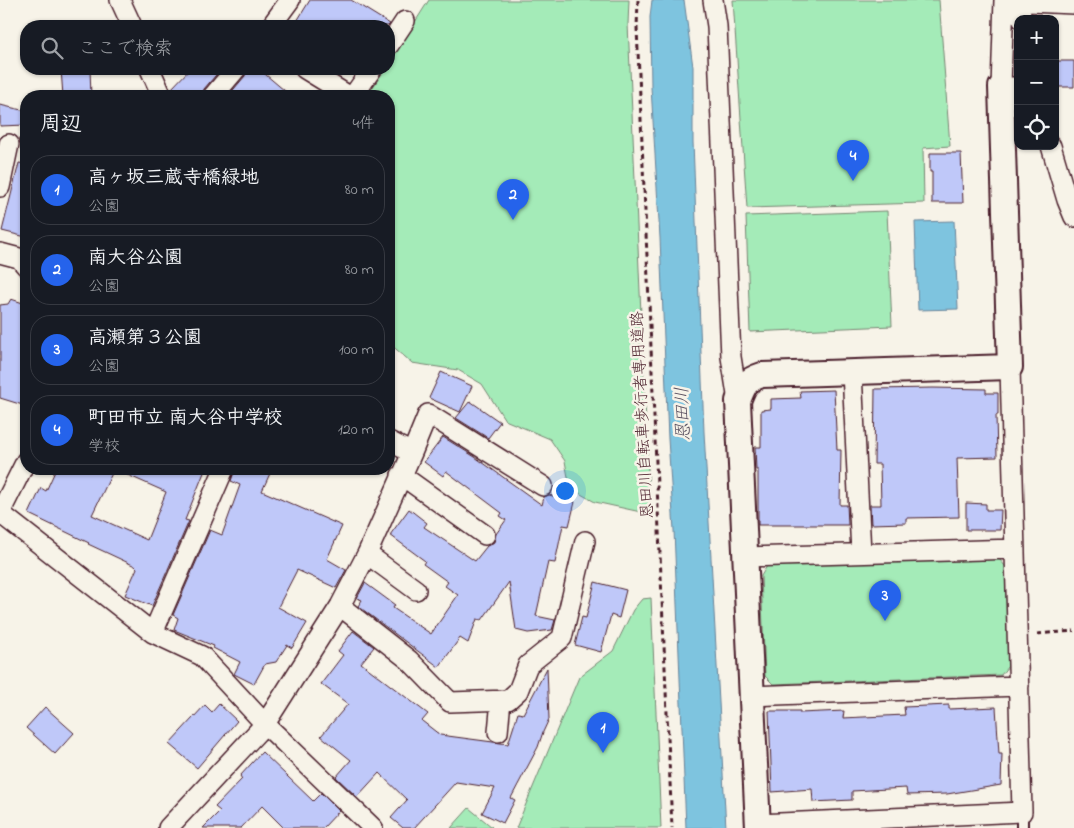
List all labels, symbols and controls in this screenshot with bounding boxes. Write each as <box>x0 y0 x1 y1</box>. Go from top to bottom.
map controls <box>1014 15 1059 150</box>
button: + <box>1014 15 1059 60</box>
search box <box>20 20 395 75</box>
icon: search <box>38 34 66 62</box>
text: ここで検索 <box>78 36 173 63</box>
button: − <box>1014 60 1059 105</box>
button: locate <box>1014 105 1059 150</box>
text: 周辺 <box>40 110 82 140</box>
text: 4件 <box>352 112 375 136</box>
pin: 4 <box>837 140 869 181</box>
text: 高ヶ坂三蔵寺橋緑地 <box>88 165 259 192</box>
text: 1 <box>54 178 60 202</box>
text: 80 m <box>345 178 374 202</box>
pin: 2 <box>497 179 529 220</box>
text: 公園 <box>88 195 120 219</box>
text: 南大谷公園 <box>88 245 183 272</box>
text: 2 <box>53 258 61 282</box>
text: 80 m <box>345 258 374 282</box>
text: 公園 <box>88 275 120 299</box>
street label: 恩田川自転車歩行者専用道路 <box>626 310 660 519</box>
text: 高瀬第３公園 <box>88 325 202 352</box>
text: 3 <box>54 338 60 362</box>
text: 100 m <box>339 338 374 362</box>
text: 公園 <box>88 355 120 379</box>
water label: 恩田川 <box>670 386 698 441</box>
text: 町田市立 南大谷中学校 <box>88 405 283 432</box>
text: 4 <box>54 418 60 442</box>
text: 120 m <box>338 418 374 442</box>
text: 学校 <box>88 435 120 459</box>
your location <box>552 478 578 504</box>
pin: 3 <box>869 580 901 621</box>
pin: 1 <box>587 712 619 753</box>

